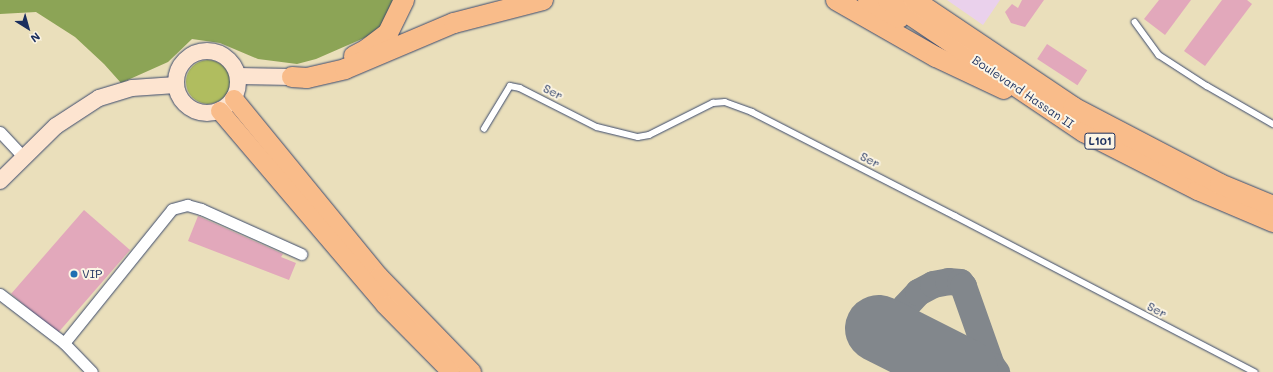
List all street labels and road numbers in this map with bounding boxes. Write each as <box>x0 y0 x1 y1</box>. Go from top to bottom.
street label: Boulevard Hassan II <box>970 53 1076 131</box>
street label: Ser <box>541 81 565 103</box>
road number: L101 <box>1084 132 1116 150</box>
street label: Ser <box>858 149 882 171</box>
street label: Ser <box>1145 299 1169 321</box>

